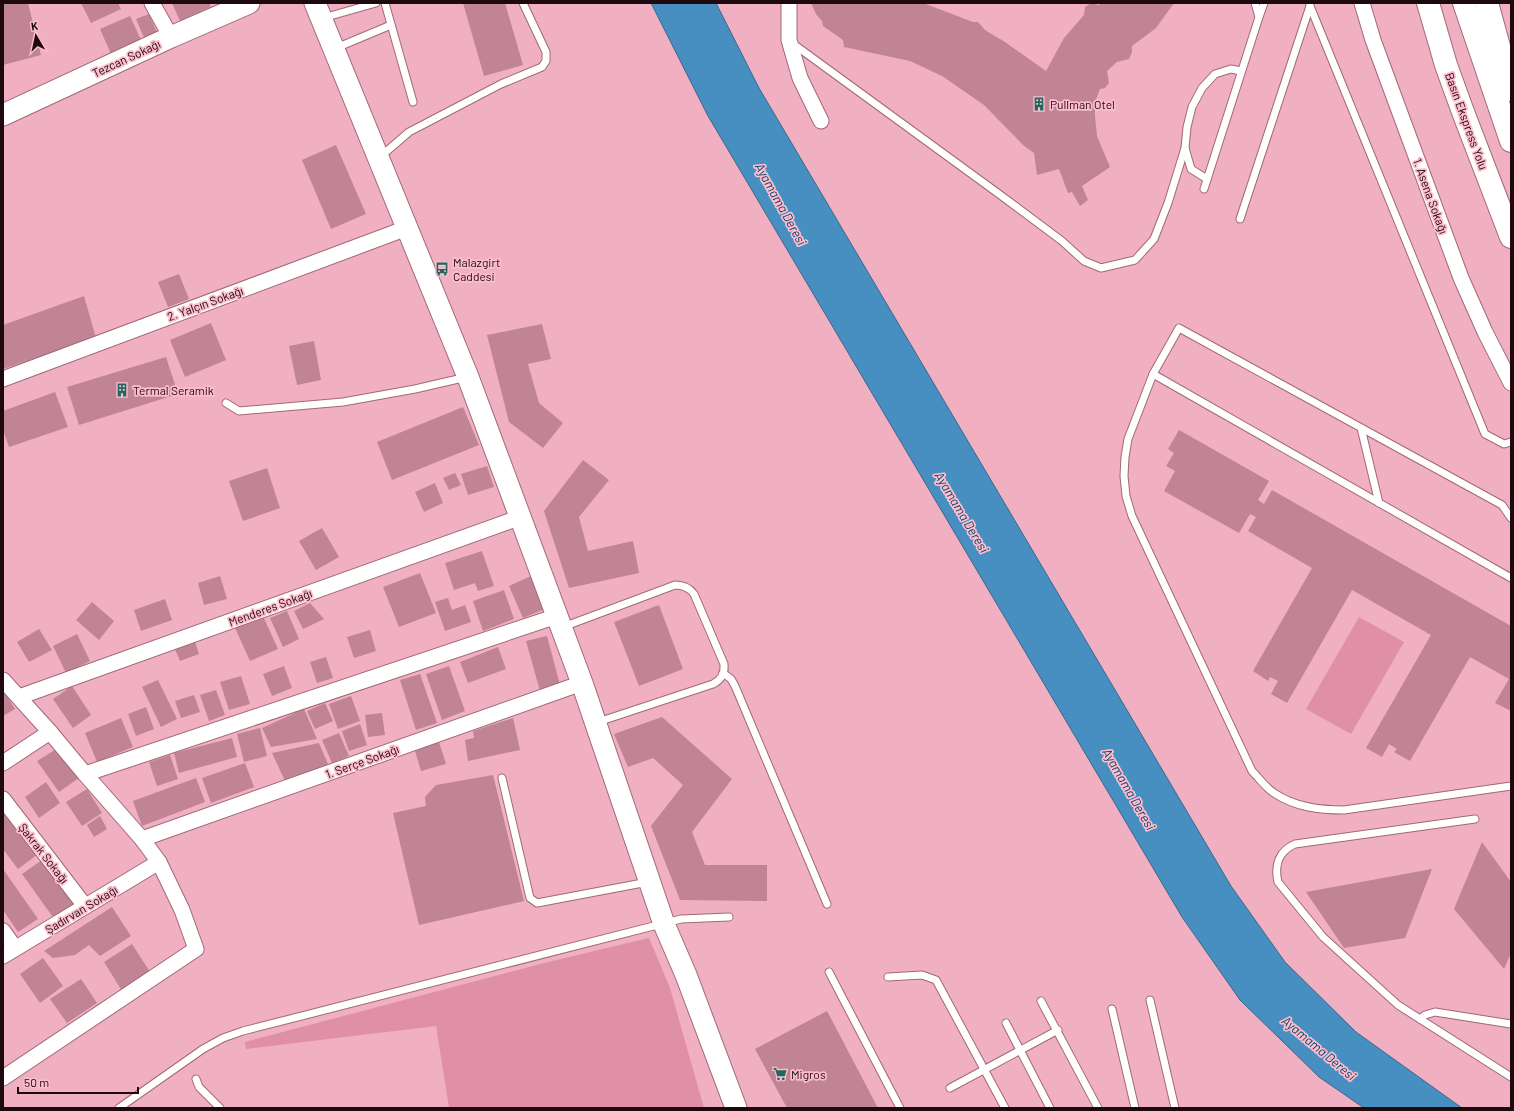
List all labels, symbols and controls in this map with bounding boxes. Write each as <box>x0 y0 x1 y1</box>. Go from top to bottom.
north arrow <box>16 16 56 56</box>
text: K <box>30 19 39 33</box>
street label: Tezcan Sokağı <box>90 36 162 80</box>
street label: Basın Ekspress Yolu <box>1443 70 1491 172</box>
building icon: Pullman Otel <box>1031 96 1047 112</box>
place label: Pullman Otel <box>1050 97 1115 111</box>
street label: 1. Asena Sokağı <box>1411 157 1451 235</box>
water label: Ayamama Deresi <box>752 160 811 249</box>
place label: Malazgirt Caddesi <box>453 255 500 283</box>
bus stop icon: Malazgirt Caddesi <box>434 261 450 277</box>
street label: 2. Yalçın Sokağı <box>165 283 245 323</box>
building icon: Termal Seramik <box>114 382 130 398</box>
place label: Termal Seramik <box>133 383 214 397</box>
water label: Ayamama Deresi <box>932 469 993 556</box>
street label: Menderes Sokağı <box>226 585 314 629</box>
street label: 1. Serçe Sokağı <box>323 741 401 781</box>
water label: Ayamama Deresi <box>1099 745 1159 833</box>
street label: Şakrak Sokağı <box>16 820 72 886</box>
street label: Şadırvan Sokağı <box>42 882 120 936</box>
water label: Ayamama Deresi <box>1279 1012 1360 1084</box>
supermarket icon: Migros <box>772 1066 788 1082</box>
place label: Migros <box>791 1067 826 1081</box>
scale bar <box>18 1069 138 1095</box>
text: 50 m <box>24 1075 49 1089</box>

